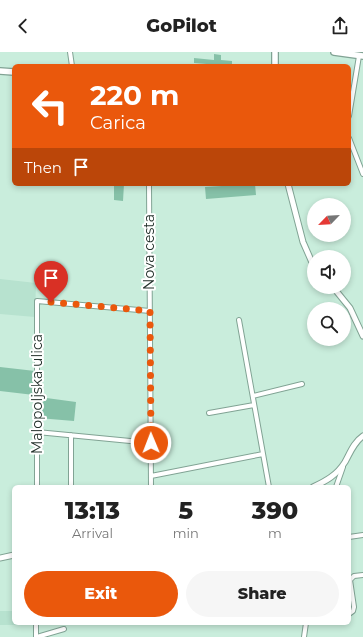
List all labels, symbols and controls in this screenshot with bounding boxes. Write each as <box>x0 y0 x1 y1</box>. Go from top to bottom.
icon: back <box>12 15 34 37</box>
text: GoPilot <box>146 15 217 37</box>
icon: share <box>329 15 351 37</box>
text: 220 m <box>90 78 179 112</box>
icon: left <box>24 80 76 132</box>
text: Carica <box>90 112 146 134</box>
icon: arrive <box>70 156 92 178</box>
text: Then <box>24 158 62 177</box>
north arrow <box>307 198 351 242</box>
map controls <box>307 198 351 346</box>
street label: Nova cesta <box>140 214 158 290</box>
button: sound <box>307 250 351 294</box>
pin <box>34 261 68 302</box>
icon: arrive <box>40 267 62 289</box>
button: search <box>307 302 351 346</box>
street label: Malopoljska ulica <box>28 334 46 454</box>
position arrow <box>130 422 172 464</box>
text: 13:13 <box>65 496 120 525</box>
text: 5 <box>179 496 193 525</box>
text: 390 <box>252 496 298 525</box>
text: Arrival <box>72 525 113 541</box>
text: min <box>173 525 199 541</box>
text: m <box>268 525 282 541</box>
button: Exit <box>24 571 178 617</box>
button: Share <box>186 571 339 617</box>

